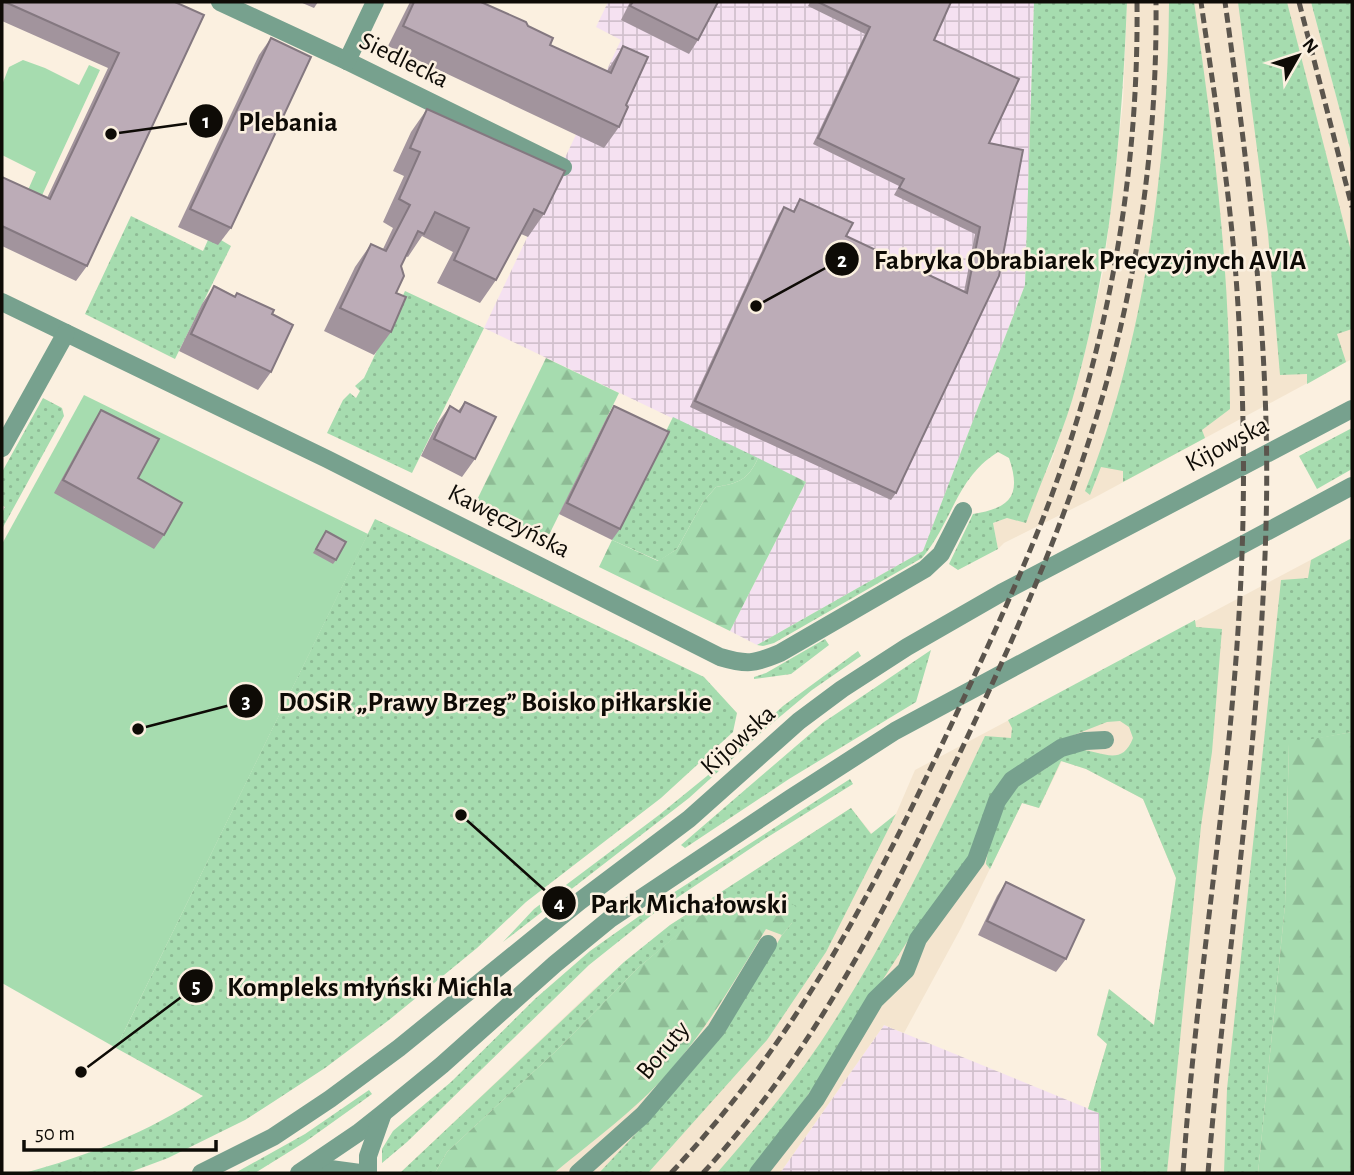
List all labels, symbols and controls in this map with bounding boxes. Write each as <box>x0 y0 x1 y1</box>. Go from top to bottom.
north arrow <box>1263 21 1333 91</box>
street label: Siedlecka <box>355 27 453 93</box>
text: N <box>1299 35 1322 57</box>
callout: Plebania <box>189 96 351 145</box>
text: Plebania <box>238 109 338 137</box>
text: 1 <box>202 111 210 132</box>
callout: Fabryka Obrabiarek Precyzyjnych AVIA <box>825 235 1320 284</box>
text: Fabryka Obrabiarek Precyzyjnych AVIA <box>874 247 1307 275</box>
text: 2 <box>837 250 847 271</box>
street label: Kijowska <box>1181 411 1273 477</box>
street label: Kawęczyńska <box>444 479 574 563</box>
callout: DOSiR „Prawy Brzeg” Boisko piłkarskie <box>229 677 726 726</box>
text: DOSiR „Prawy Brzeg” Boisko piłkarskie <box>278 689 712 717</box>
text: 3 <box>241 691 251 712</box>
street label: Kijowska <box>696 700 780 780</box>
callout: Park Michałowski <box>541 878 802 927</box>
text: Park Michałowski <box>590 891 788 919</box>
text: 4 <box>554 893 564 914</box>
callout: Kompleks młyński Michla <box>178 961 527 1010</box>
text: Kompleks młyński Michla <box>227 974 513 1002</box>
text: 5 <box>191 976 201 997</box>
street label: Boruty <box>631 1016 695 1084</box>
scale bar <box>24 1108 217 1152</box>
text: 50 m <box>35 1123 75 1144</box>

